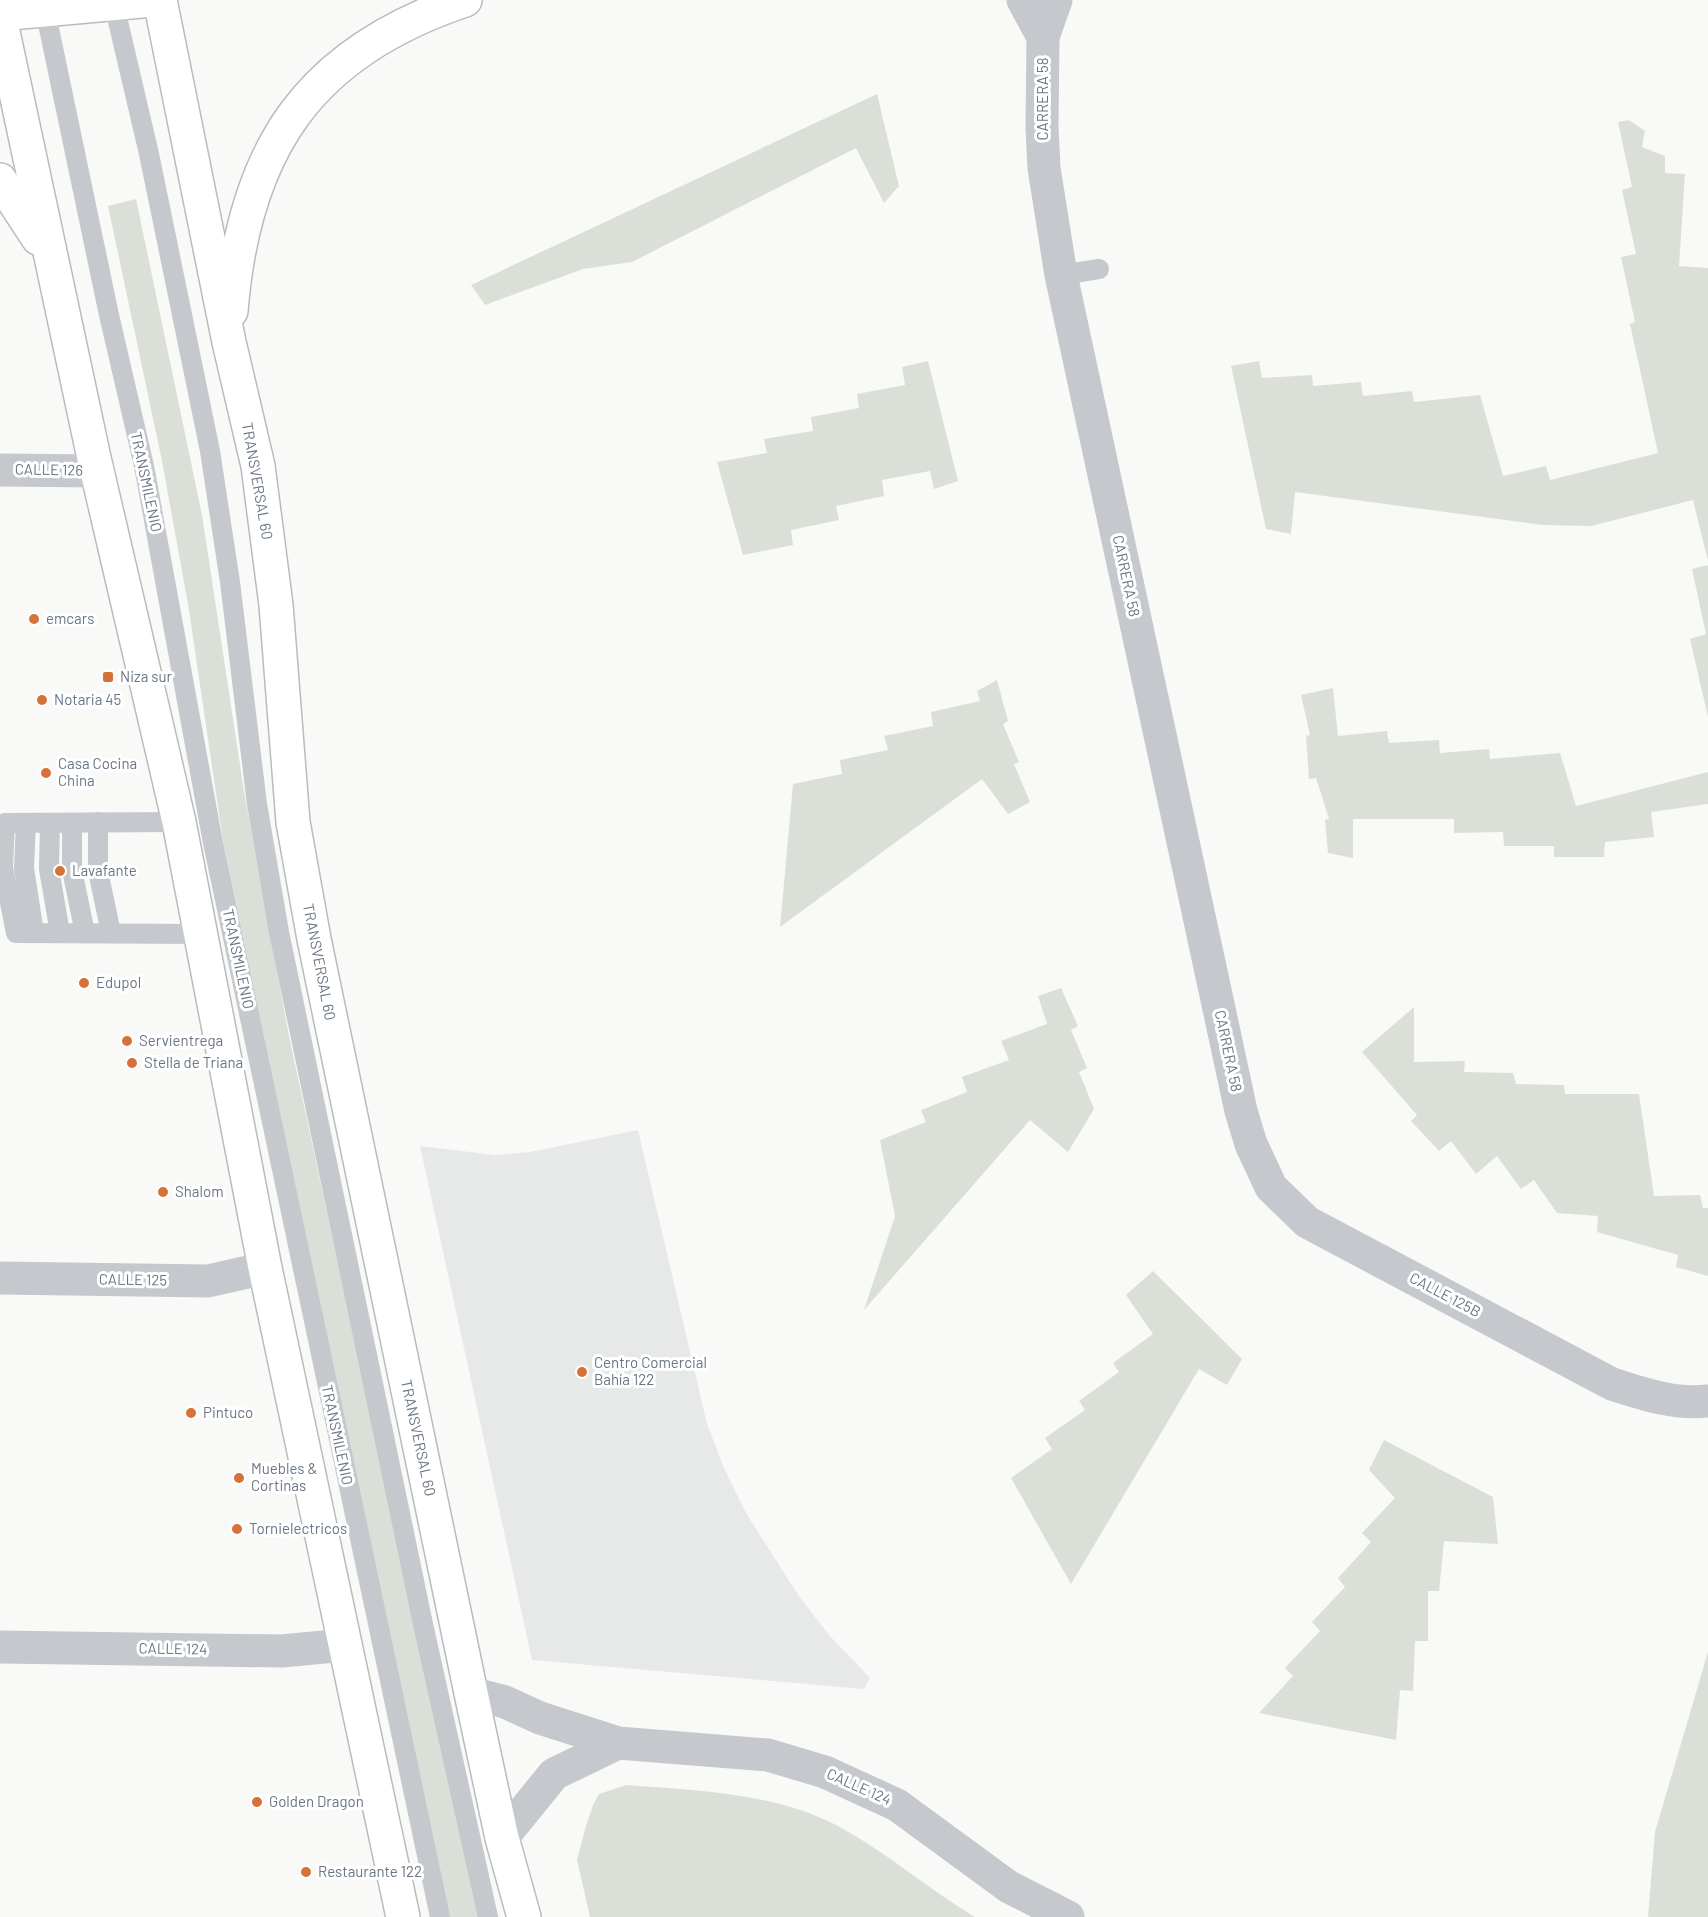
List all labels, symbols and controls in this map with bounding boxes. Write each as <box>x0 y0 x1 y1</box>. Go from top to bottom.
street label: CARRERA 58 <box>1033 58 1051 141</box>
street label: TRANSVERSAL 60 <box>239 421 277 541</box>
street label: TRANSMILENIO <box>128 430 166 533</box>
street label: CALLE 126 <box>15 459 83 479</box>
street label: CARRERA 58 <box>1110 533 1144 618</box>
place label: emcars <box>46 609 94 627</box>
marker: emcars <box>27 612 41 626</box>
place label: Niza sur <box>120 667 173 685</box>
marker: Niza sur <box>101 670 115 684</box>
place label: Notaria 45 <box>54 690 121 708</box>
marker: Notaria 45 <box>35 693 49 707</box>
place label: Casa Cocina China <box>58 754 137 789</box>
marker: Casa Cocina China <box>39 766 53 780</box>
place label: Lavafante <box>72 861 137 879</box>
marker: Lavafante <box>53 864 67 878</box>
street label: TRANSVERSAL 60 <box>300 902 340 1022</box>
street label: TRANSMILENIO <box>220 907 258 1010</box>
place label: Edupol <box>96 973 141 991</box>
marker: Edupol <box>77 976 91 990</box>
street label: CARRERA 58 <box>1212 1008 1246 1093</box>
place label: Servientrega <box>139 1031 223 1049</box>
marker: Servientrega <box>120 1034 134 1048</box>
place label: Stella de Triana <box>144 1053 243 1071</box>
marker: Stella de Triana <box>125 1056 139 1070</box>
place label: Shalom <box>175 1182 224 1200</box>
marker: Shalom <box>156 1185 170 1199</box>
street label: CALLE 125B <box>1407 1268 1484 1320</box>
street label: CALLE 125 <box>99 1269 167 1289</box>
place label: Centro Comercial Bahía 122 <box>594 1353 707 1388</box>
marker: Centro Comercial Bahía 122 <box>575 1365 589 1379</box>
street label: TRANSVERSAL 60 <box>398 1378 440 1498</box>
street label: TRANSMILENIO <box>319 1383 357 1486</box>
place label: Pintuco <box>203 1403 253 1421</box>
marker: Pintuco <box>184 1406 198 1420</box>
place label: Muebles & Cortinas <box>251 1459 317 1494</box>
marker: Muebles & Cortinas <box>232 1471 246 1485</box>
place label: Tornielectricos <box>249 1519 347 1537</box>
marker: Tornielectricos <box>230 1522 244 1536</box>
street label: CALLE 124 <box>138 1638 208 1658</box>
street label: CALLE 124 <box>824 1764 895 1808</box>
place label: Golden Dragon <box>269 1792 364 1810</box>
marker: Golden Dragon <box>250 1795 264 1809</box>
place label: Restaurante 122 <box>318 1862 422 1880</box>
marker: Restaurante 122 <box>299 1865 313 1879</box>

